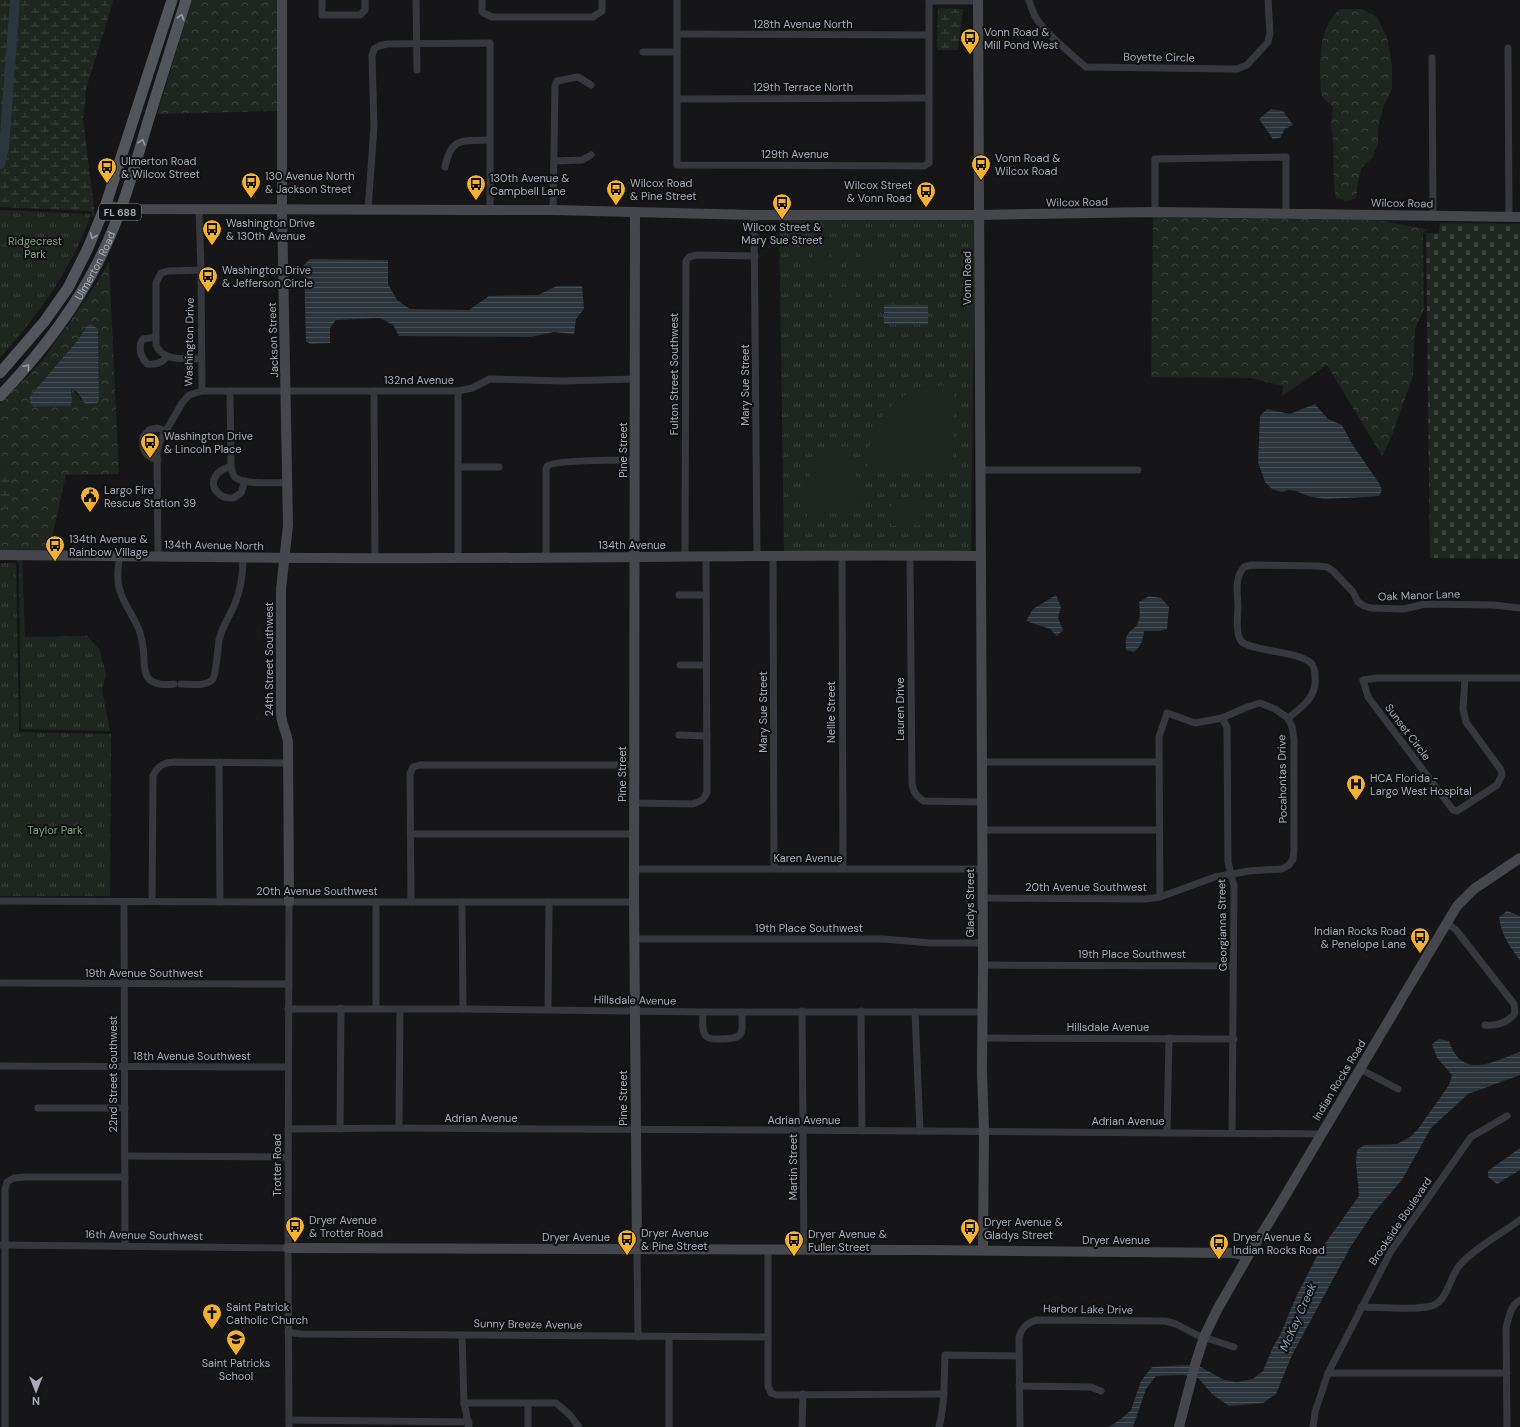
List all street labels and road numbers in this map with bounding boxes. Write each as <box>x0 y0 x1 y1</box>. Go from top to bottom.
street label: 128th Avenue North <box>754 17 852 31</box>
street label: Boyette Circle <box>1123 49 1195 65</box>
street label: 129th Terrace North <box>753 80 853 94</box>
street label: 129th Avenue <box>761 147 829 161</box>
street label: Wilcox Road <box>1046 194 1108 210</box>
street label: Wilcox Road <box>1371 195 1433 211</box>
road number: FL 688 <box>99 204 141 220</box>
street label: Ulmerton Road <box>71 229 118 303</box>
street label: Vonn Road <box>960 251 974 305</box>
street label: Washington Drive <box>181 297 197 387</box>
street label: Jackson Street <box>265 302 281 378</box>
street label: Fulton Street Southwest <box>667 313 681 435</box>
street label: Mary Sue Street <box>738 344 752 426</box>
street label: 132nd Avenue <box>384 373 454 387</box>
street label: Pine Street <box>616 422 630 478</box>
street label: 134th Avenue North <box>164 537 264 553</box>
street label: 134th Avenue <box>598 538 666 552</box>
street label: Oak Manor Lane <box>1378 587 1460 603</box>
street label: 24th Street Southwest <box>262 602 276 716</box>
street label: Mary Sue Street <box>756 671 770 753</box>
street label: Lauren Drive <box>893 677 907 741</box>
street label: Nellie Street <box>824 681 838 743</box>
street label: Sunset Circle <box>1382 701 1434 763</box>
street label: Pocahontas Drive <box>1274 734 1290 824</box>
street label: Pine Street <box>615 746 629 802</box>
street label: Karen Avenue <box>774 851 842 865</box>
street label: Gladys Street <box>963 868 977 938</box>
street label: Georgianna Street <box>1214 879 1230 971</box>
street label: 20th Avenue Southwest <box>1025 880 1147 894</box>
street label: 20th Avenue Southwest <box>256 884 378 898</box>
street label: 19th Place Southwest <box>755 921 863 935</box>
street label: 19th Place Southwest <box>1078 947 1186 961</box>
street label: 19th Avenue Southwest <box>85 966 203 980</box>
street label: Hillsdale Avenue <box>594 992 676 1008</box>
street label: 22nd Street Southwest <box>106 1016 120 1132</box>
street label: Hillsdale Avenue <box>1067 1020 1149 1034</box>
street label: Indian Rocks Road <box>1309 1037 1369 1123</box>
street label: 18th Avenue Southwest <box>133 1049 251 1063</box>
street label: Pine Street <box>616 1070 630 1126</box>
street label: Adrian Avenue <box>444 1111 518 1125</box>
street label: Adrian Avenue <box>767 1113 841 1127</box>
street label: Adrian Avenue <box>1091 1114 1165 1128</box>
street label: Trotter Road <box>270 1133 284 1197</box>
street label: Martin Street <box>786 1134 800 1200</box>
street label: Brookside Boulevard <box>1365 1174 1435 1268</box>
street label: 16th Avenue Southwest <box>85 1227 203 1243</box>
street label: Dryer Avenue <box>542 1230 610 1244</box>
street label: Dryer Avenue <box>1082 1233 1150 1247</box>
street label: Harbor Lake Drive <box>1043 1301 1133 1317</box>
street label: Sunny Breeze Avenue <box>473 1316 583 1332</box>

